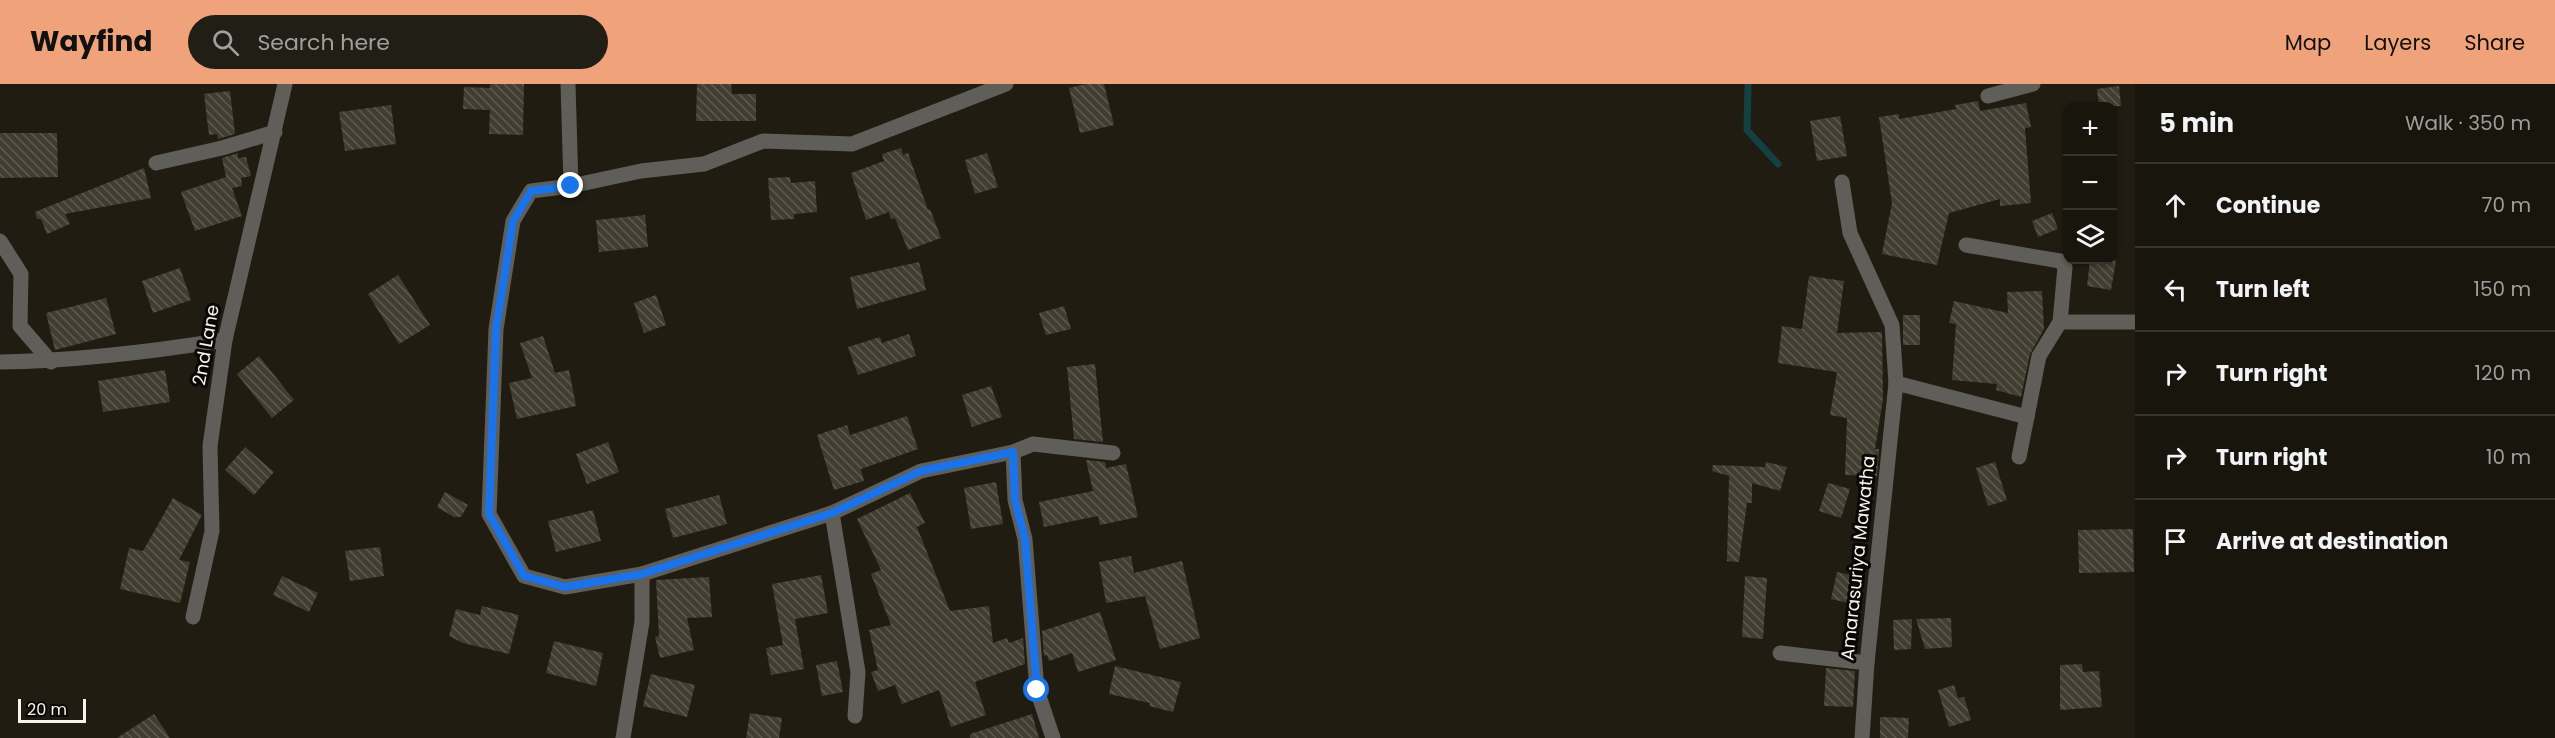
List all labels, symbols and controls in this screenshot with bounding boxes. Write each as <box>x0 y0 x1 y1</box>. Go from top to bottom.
search box <box>188 15 608 69</box>
text: Wayfind <box>30 22 152 61</box>
icon: search <box>209 26 242 59</box>
text: Search here <box>257 27 390 58</box>
text: Map <box>2285 28 2331 57</box>
text: Layers <box>2364 28 2431 57</box>
text: Share <box>2464 28 2525 57</box>
map controls <box>2063 102 2117 264</box>
button: + <box>2063 102 2117 156</box>
text: 5 min <box>2159 105 2234 141</box>
text: Walk · 350 m <box>2405 109 2531 137</box>
button: − <box>2063 156 2117 210</box>
route end <box>557 172 583 198</box>
icon: ahead <box>2159 189 2192 222</box>
text: Continue <box>2216 190 2320 221</box>
text: 70 m <box>2482 191 2531 219</box>
button: layers <box>2063 210 2117 264</box>
icon: left <box>2159 273 2192 306</box>
text: Turn left <box>2216 274 2310 305</box>
text: 150 m <box>2474 275 2531 303</box>
street label: 2nd Lane <box>186 303 225 387</box>
icon: right <box>2159 357 2192 390</box>
text: Turn right <box>2216 358 2327 389</box>
text: 120 m <box>2475 359 2531 387</box>
icon: right <box>2159 441 2192 474</box>
text: Turn right <box>2216 442 2327 473</box>
text: 10 m <box>2486 443 2531 471</box>
street label: Amarasuriya Mawatha <box>1834 454 1881 662</box>
icon: arrive <box>2159 525 2192 558</box>
text: Arrive at destination <box>2216 526 2448 557</box>
route start <box>1023 676 1049 702</box>
scale bar <box>18 696 86 724</box>
text: 20 m <box>27 698 67 721</box>

